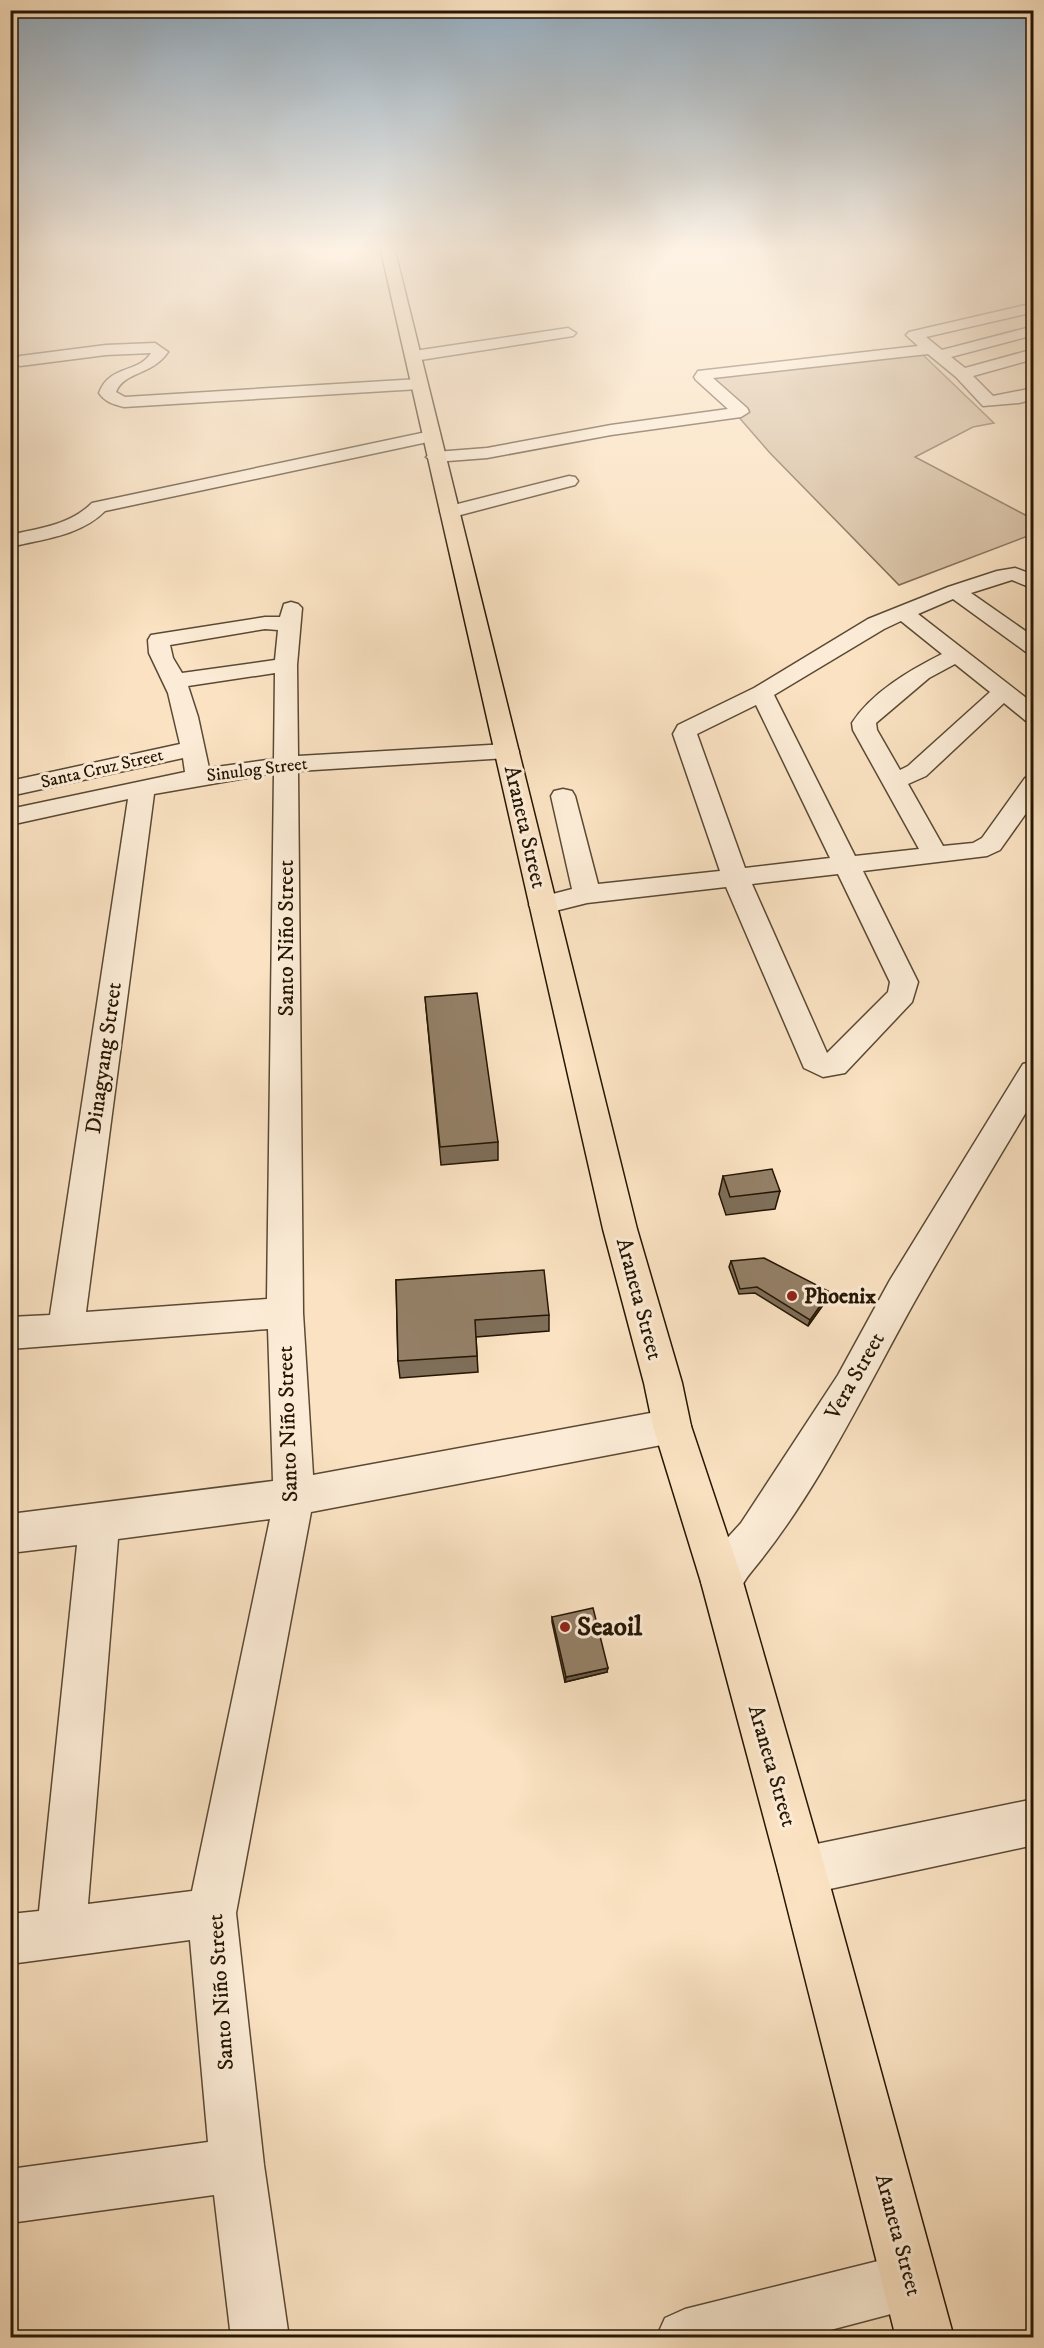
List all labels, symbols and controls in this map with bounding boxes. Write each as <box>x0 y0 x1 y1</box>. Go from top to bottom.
street label: Santa Cruz Street <box>39 744 166 794</box>
street label: Sinulog Street <box>205 753 309 787</box>
street label: Araneta Street <box>498 763 552 891</box>
street label: Santo Niño Street <box>273 860 300 1016</box>
street label: Dinagyang Street <box>80 981 128 1135</box>
street label: Araneta Street <box>610 1235 668 1363</box>
place label: Phoenix <box>804 1283 876 1310</box>
marker: Phoenix <box>785 1289 799 1303</box>
street label: Vera Street <box>819 1328 891 1425</box>
street label: Santo Niño Street <box>272 1345 304 1503</box>
place label: Seaoil <box>577 1610 643 1644</box>
marker: Seaoil <box>558 1620 572 1634</box>
street label: Araneta Street <box>742 1702 802 1830</box>
street label: Santo Niño Street <box>202 1913 240 2071</box>
street label: Araneta Street <box>869 2171 927 2299</box>

